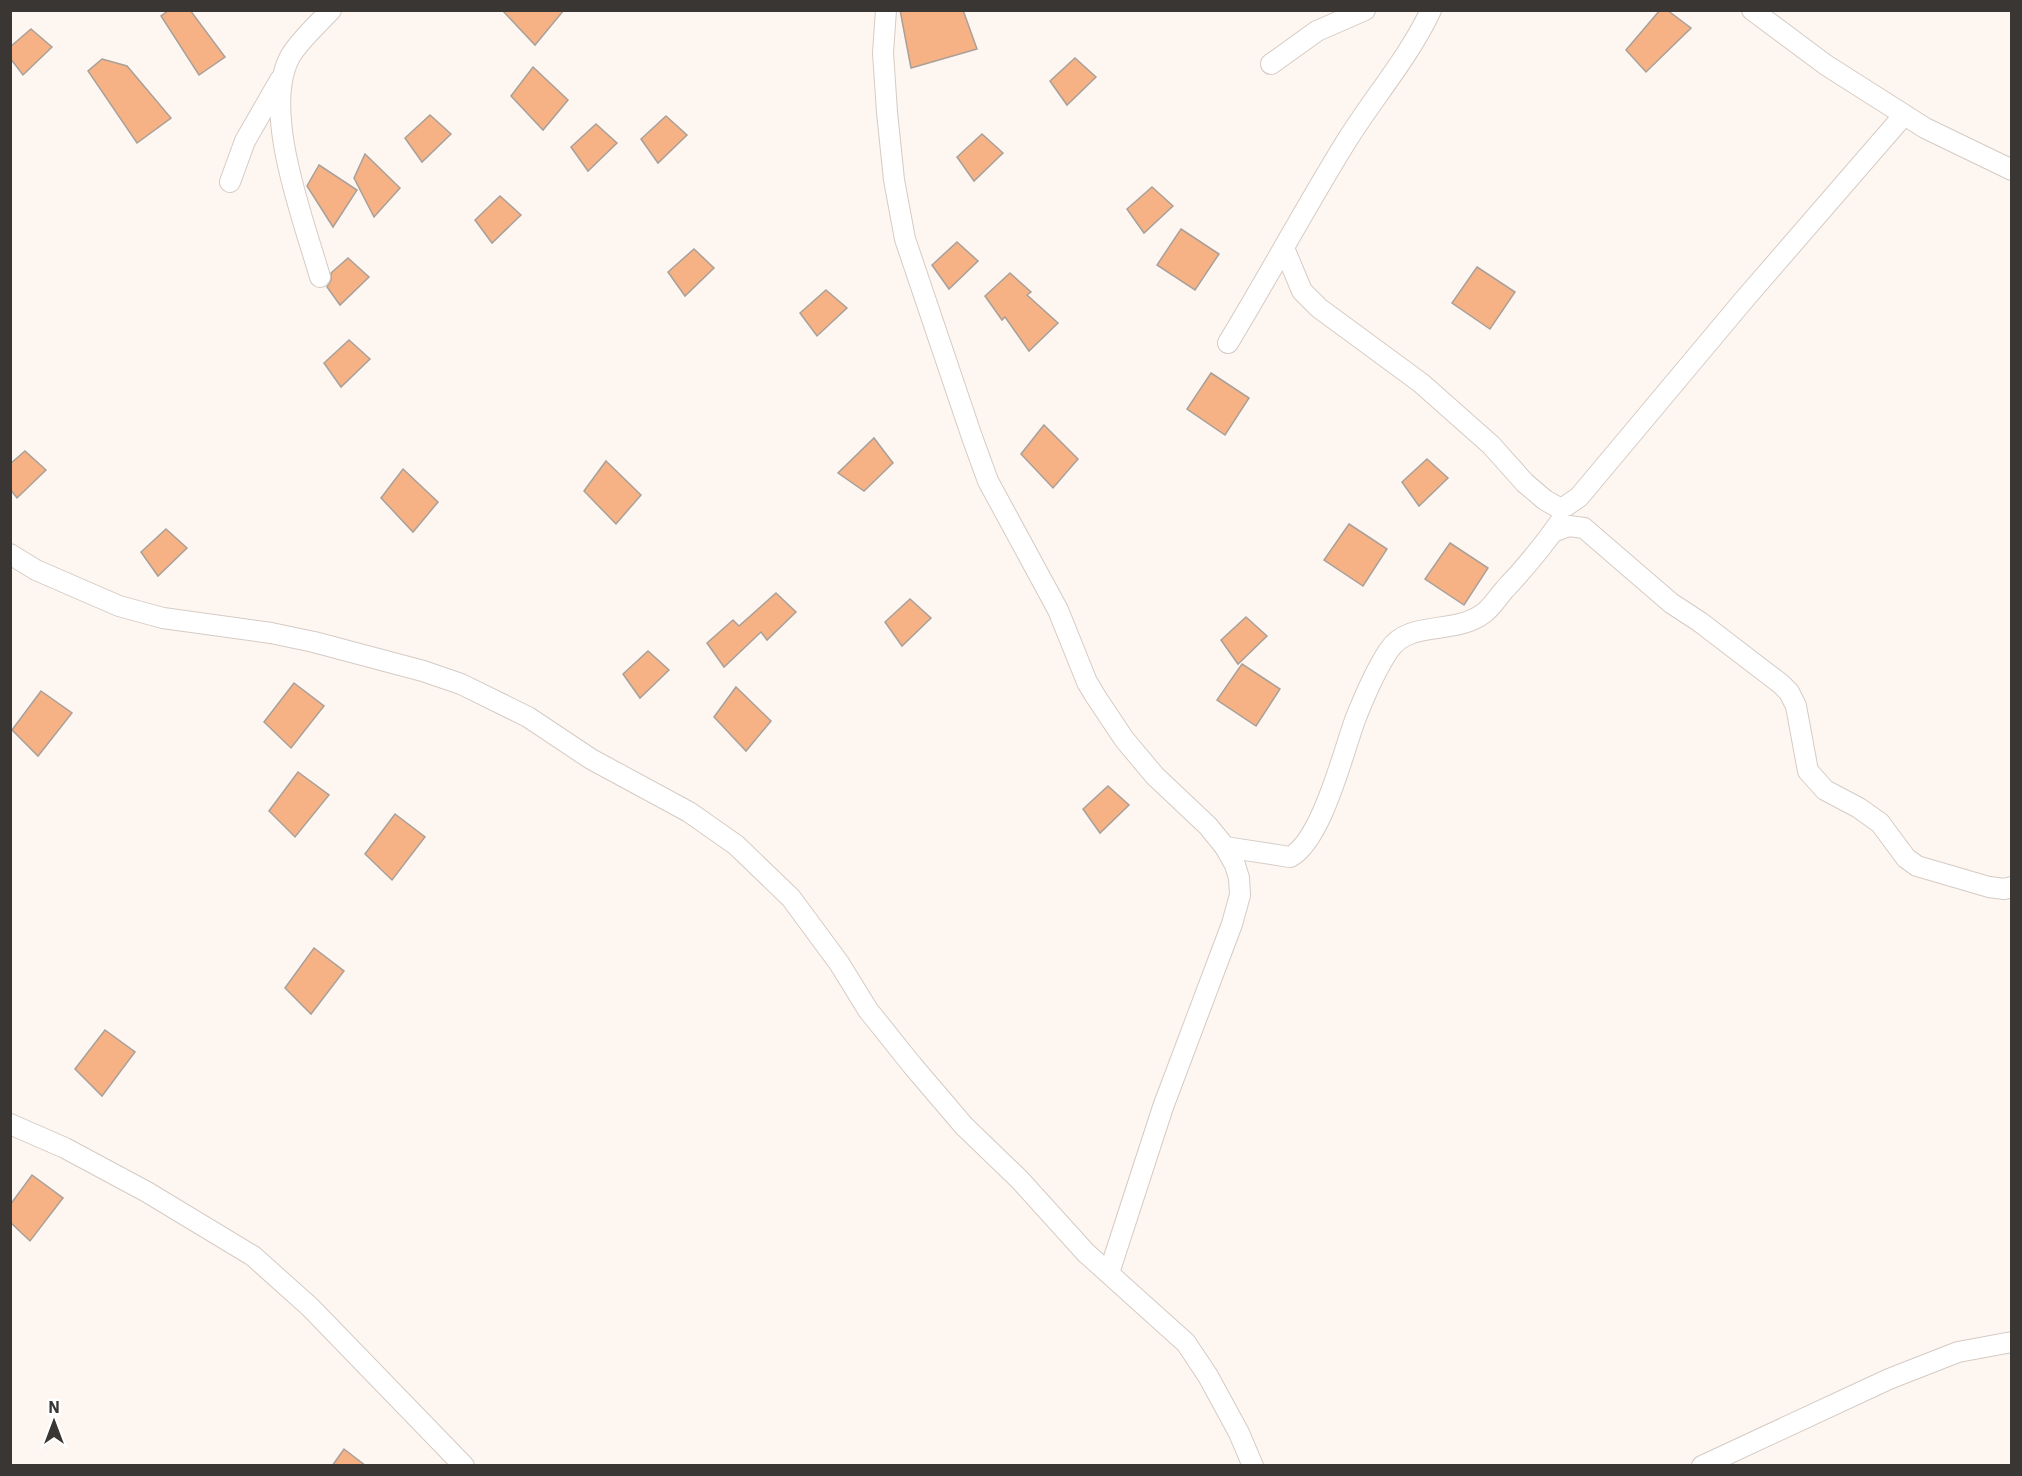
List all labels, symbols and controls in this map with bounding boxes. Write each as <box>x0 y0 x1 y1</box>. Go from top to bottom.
north arrow <box>24 1392 84 1452</box>
text: N <box>48 1397 60 1417</box>

